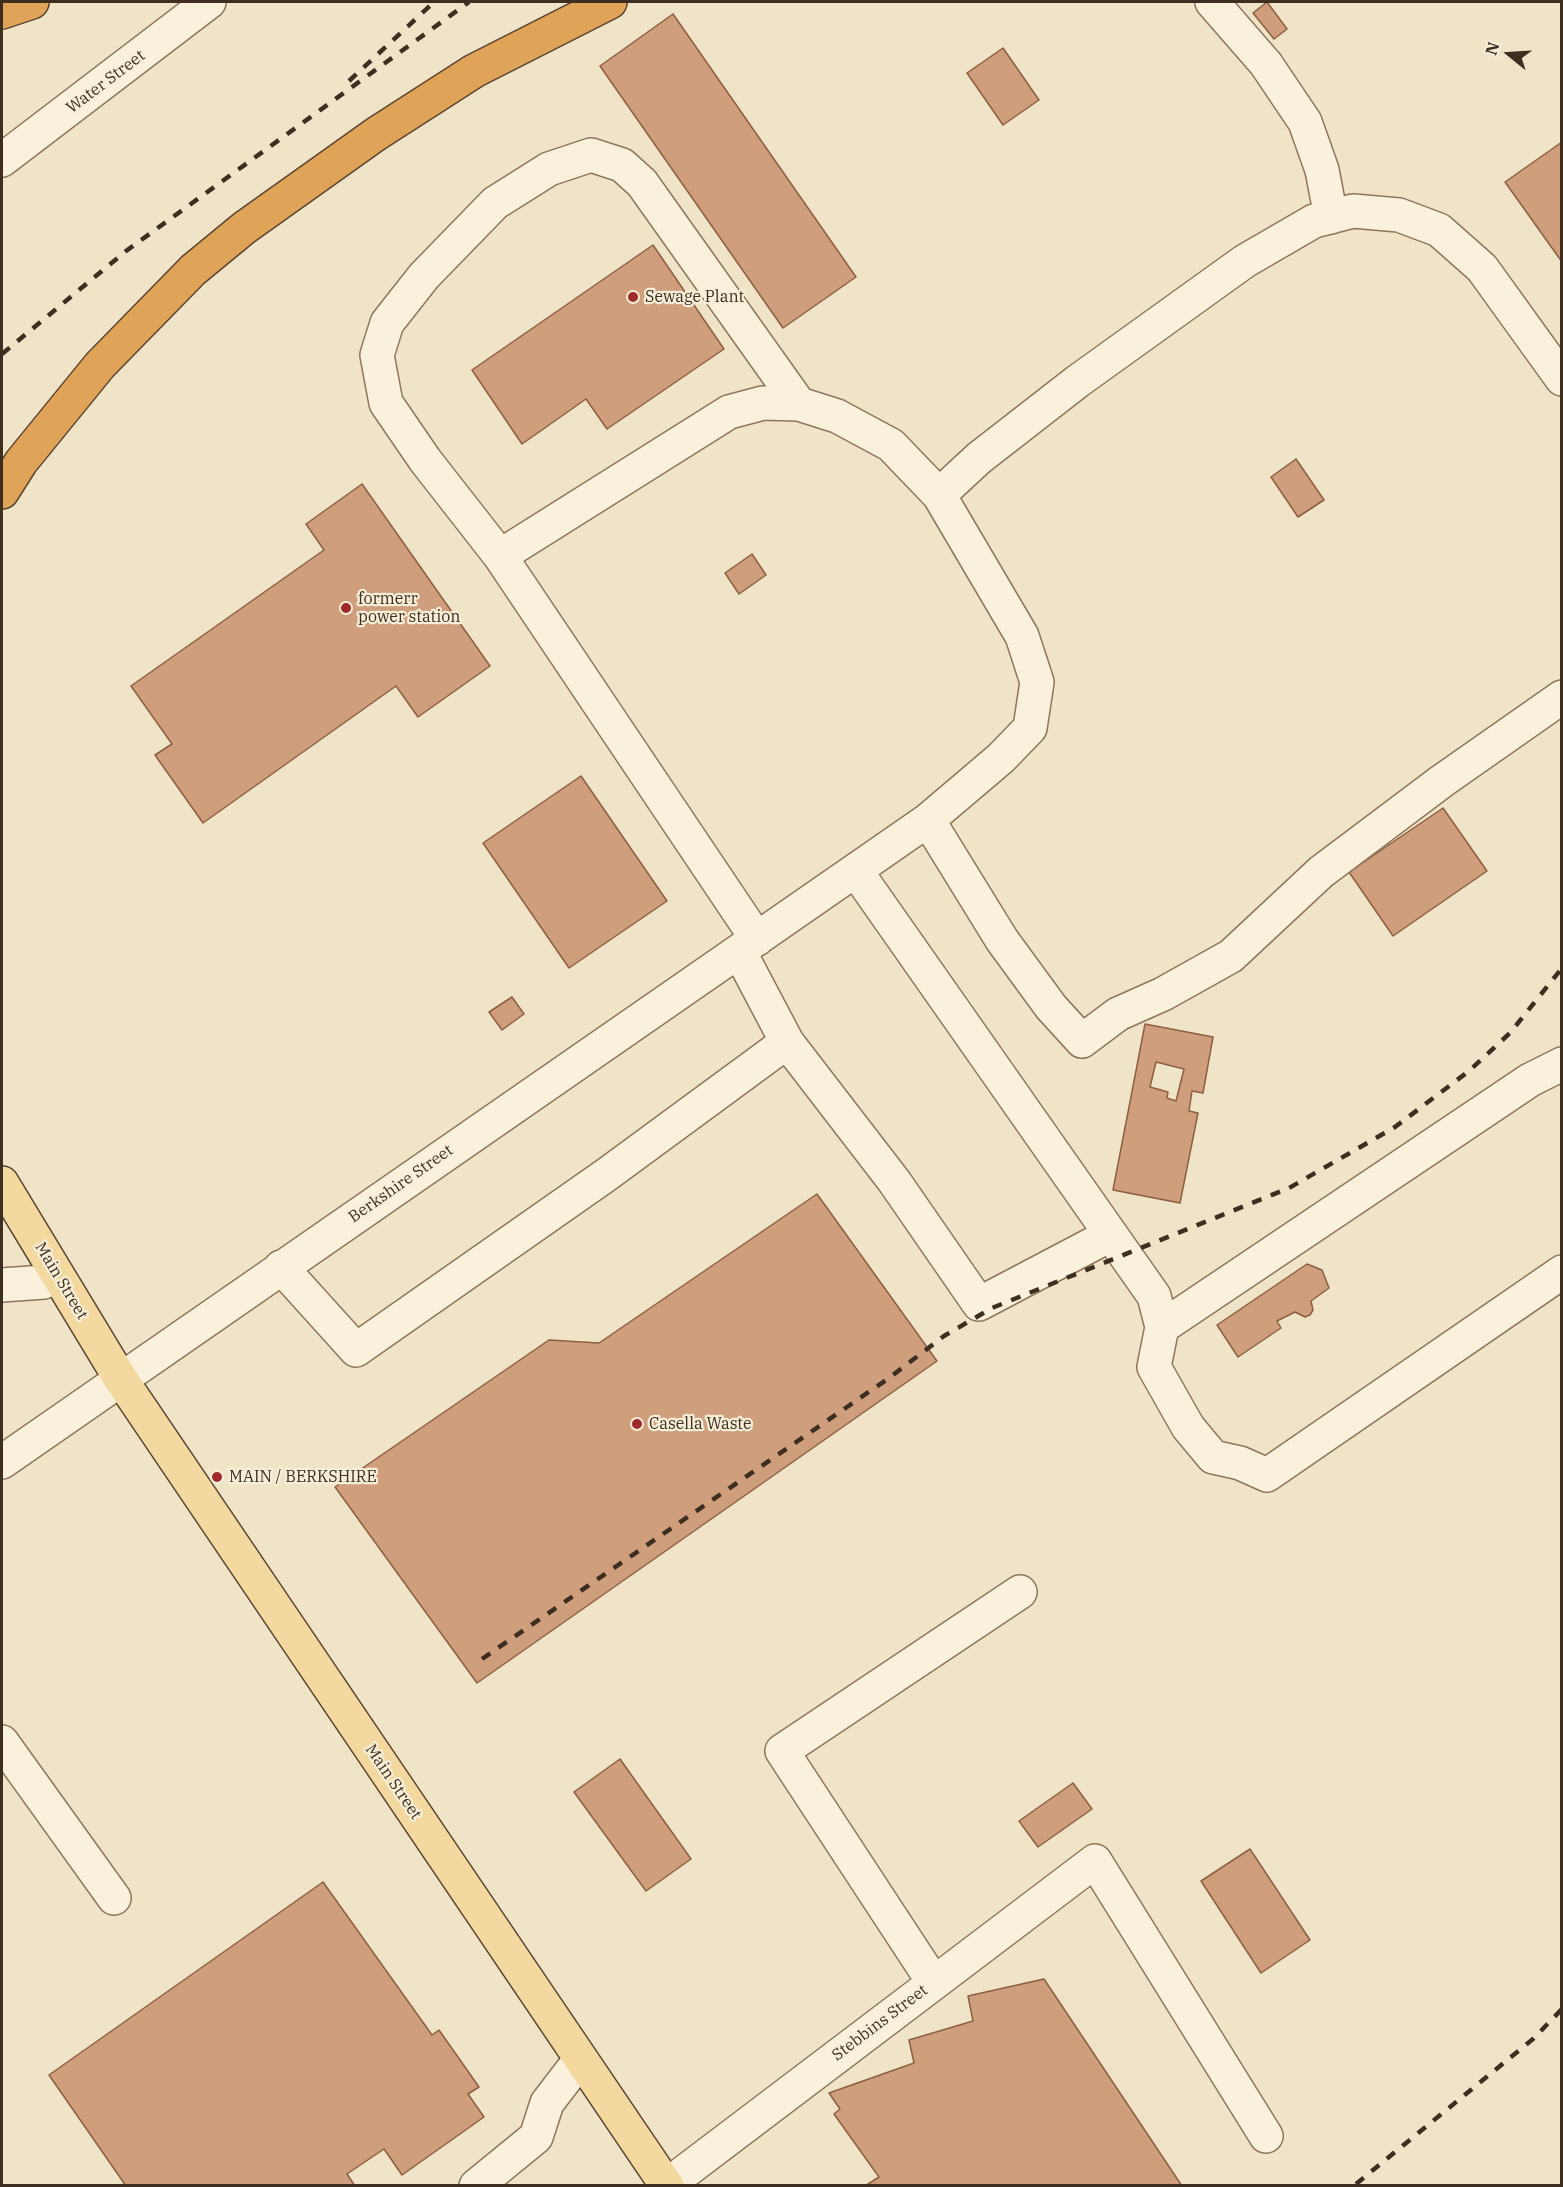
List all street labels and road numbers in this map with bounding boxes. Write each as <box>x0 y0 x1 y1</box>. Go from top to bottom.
street label: Water Street <box>63 46 149 118</box>
street label: Berkshire Street <box>345 1141 457 1227</box>
street label: Main Street <box>30 1239 92 1323</box>
street label: Main Street <box>361 1741 425 1823</box>
street label: Stebbins Street <box>829 1981 931 2065</box>

